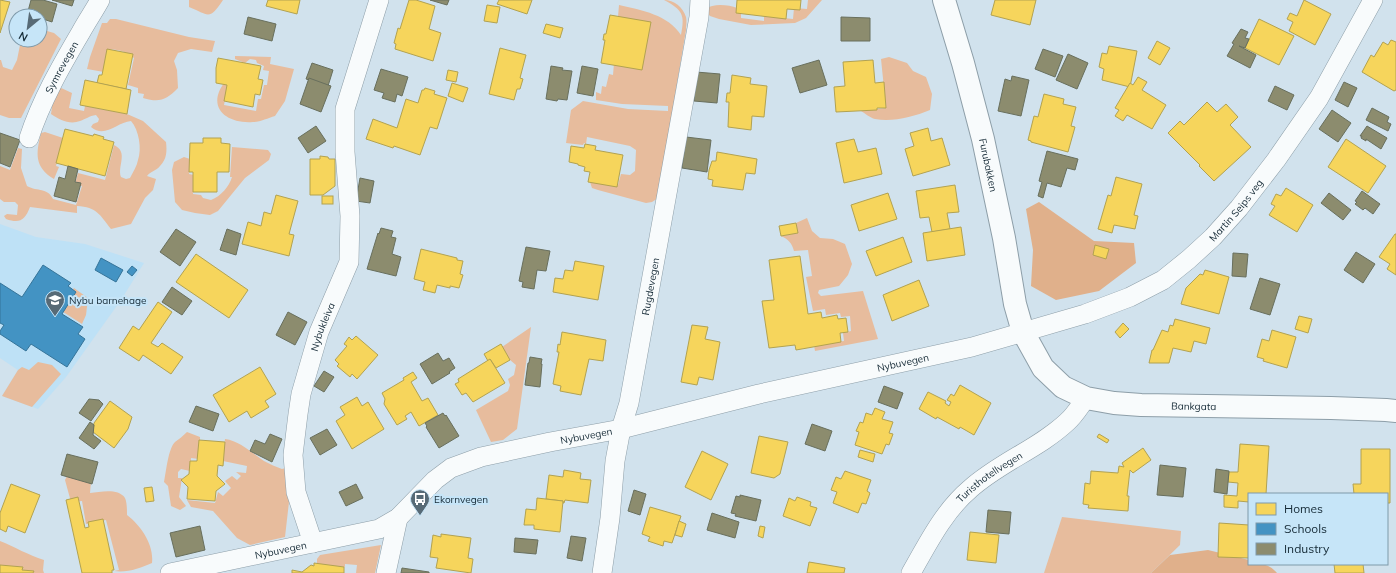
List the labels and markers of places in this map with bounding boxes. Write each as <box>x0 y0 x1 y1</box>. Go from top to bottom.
school or university icon: Nybu barnehage <box>44 289 66 317</box>
place label: Nybu barnehage <box>69 294 146 307</box>
bus stop icon: Ekornvegen <box>409 488 431 516</box>
place label: Ekornvegen <box>434 493 488 506</box>

